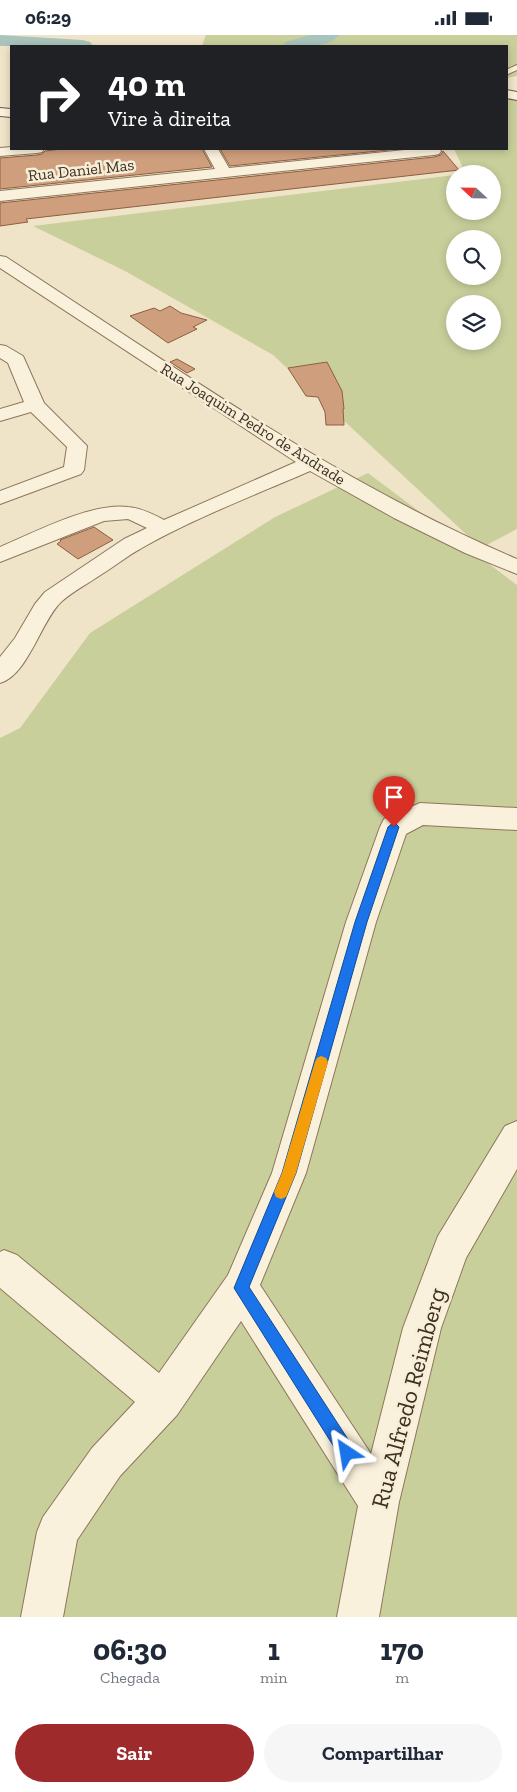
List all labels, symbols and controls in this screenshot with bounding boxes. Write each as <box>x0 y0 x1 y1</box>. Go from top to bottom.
text: 06:29 <box>25 6 71 29</box>
text: 40 m <box>108 63 185 105</box>
icon: right <box>25 65 90 130</box>
text: Vire à direita <box>108 105 231 132</box>
street label: Rua Daniel Mas <box>27 155 135 185</box>
north arrow <box>446 165 501 220</box>
map controls <box>446 165 501 350</box>
button: search <box>446 230 501 285</box>
button: layers <box>446 295 501 350</box>
street label: Rua Joaquim Pedro de Andrade <box>157 359 349 489</box>
pin <box>373 776 415 827</box>
icon: arrive <box>380 783 408 811</box>
street label: Rua Alfredo Reimberg <box>365 1285 451 1511</box>
position arrow <box>320 1426 372 1478</box>
text: 06:30 <box>93 1632 167 1668</box>
text: 1 <box>268 1632 280 1668</box>
text: 170 <box>380 1632 424 1668</box>
text: Chegada <box>100 1668 160 1687</box>
text: min <box>260 1668 287 1687</box>
text: m <box>395 1668 409 1687</box>
button: Sair <box>15 1724 254 1782</box>
button: Compartilhar <box>264 1724 502 1782</box>

